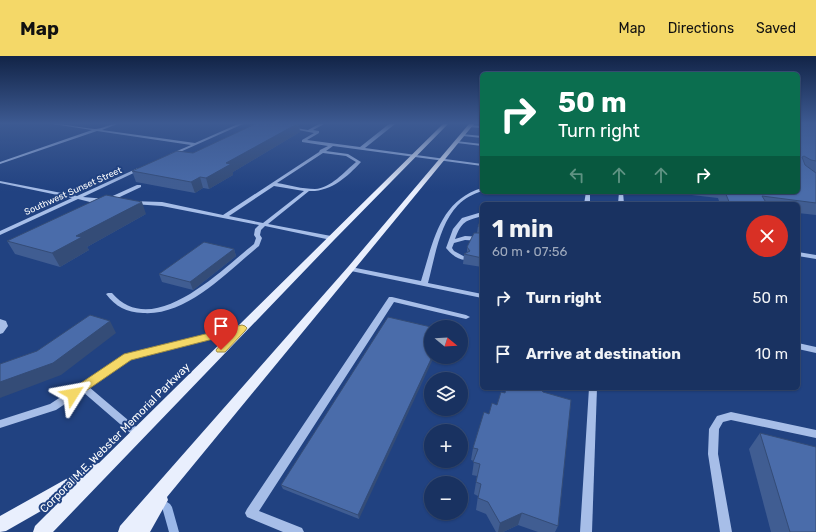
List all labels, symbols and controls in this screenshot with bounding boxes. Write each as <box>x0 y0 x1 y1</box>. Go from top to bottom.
text: Map <box>20 17 59 40</box>
text: Map <box>619 20 646 37</box>
text: Directions <box>668 20 734 37</box>
text: Saved <box>756 20 796 37</box>
text: 50 m <box>558 86 627 119</box>
icon: right <box>492 88 544 140</box>
text: Turn right <box>558 120 640 142</box>
icon: left <box>566 164 588 186</box>
icon: ahead <box>608 164 630 186</box>
icon: ahead <box>650 164 672 186</box>
icon: right <box>692 164 714 186</box>
street label: Southwest Sunset Street <box>23 165 124 217</box>
text: 1 min <box>492 215 553 243</box>
button: close <box>746 215 788 257</box>
text: 60 m · 07:56 <box>492 244 567 259</box>
icon: right <box>492 287 514 309</box>
text: Turn right <box>526 289 601 307</box>
text: 50 m <box>753 289 788 307</box>
pin <box>204 309 238 350</box>
icon: arrive <box>210 315 232 337</box>
north arrow <box>424 320 468 364</box>
map controls <box>424 320 468 520</box>
icon: arrive <box>492 343 514 365</box>
text: Arrive at destination <box>526 345 681 363</box>
text: 10 m <box>755 345 788 363</box>
street label: Corporal M.E. Webster Memorial Parkway <box>37 360 193 516</box>
button: layers <box>424 372 468 416</box>
position arrow <box>52 373 94 415</box>
button: + <box>424 424 468 468</box>
button: − <box>424 476 468 520</box>

